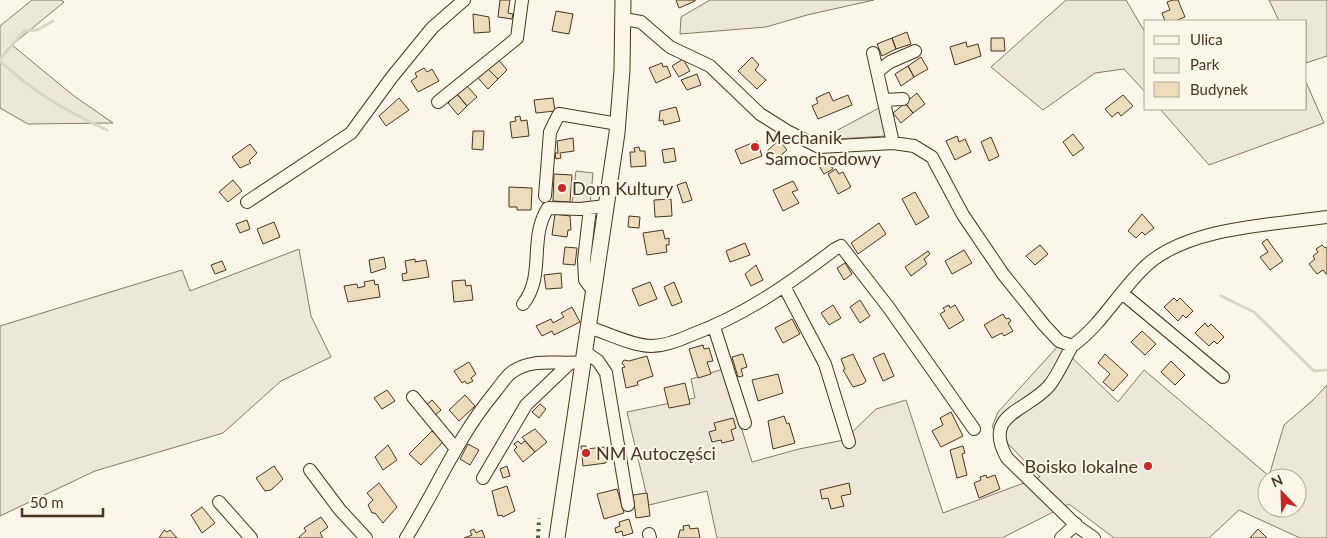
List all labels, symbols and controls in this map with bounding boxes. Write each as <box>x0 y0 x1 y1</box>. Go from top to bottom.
legend <box>1144 20 1307 110</box>
text: Ulica <box>1190 30 1223 48</box>
text: Park <box>1190 55 1220 73</box>
text: Budynek <box>1190 80 1248 98</box>
place label: Mechanik Samochodowy <box>765 126 882 169</box>
marker: Mechanik Samochodowy <box>749 141 761 153</box>
place label: Dom Kultury <box>572 177 674 199</box>
marker: Dom Kultury <box>556 182 568 194</box>
place label: NM Autoczęści <box>596 442 716 464</box>
marker: NM Autoczęści <box>580 447 592 459</box>
place label: Boisko lokalne <box>1024 455 1138 477</box>
marker: Boisko lokalne <box>1142 460 1154 472</box>
north arrow <box>1257 468 1307 518</box>
text: N <box>1268 471 1285 491</box>
scale bar <box>22 486 104 518</box>
text: 50 m <box>30 493 64 511</box>

